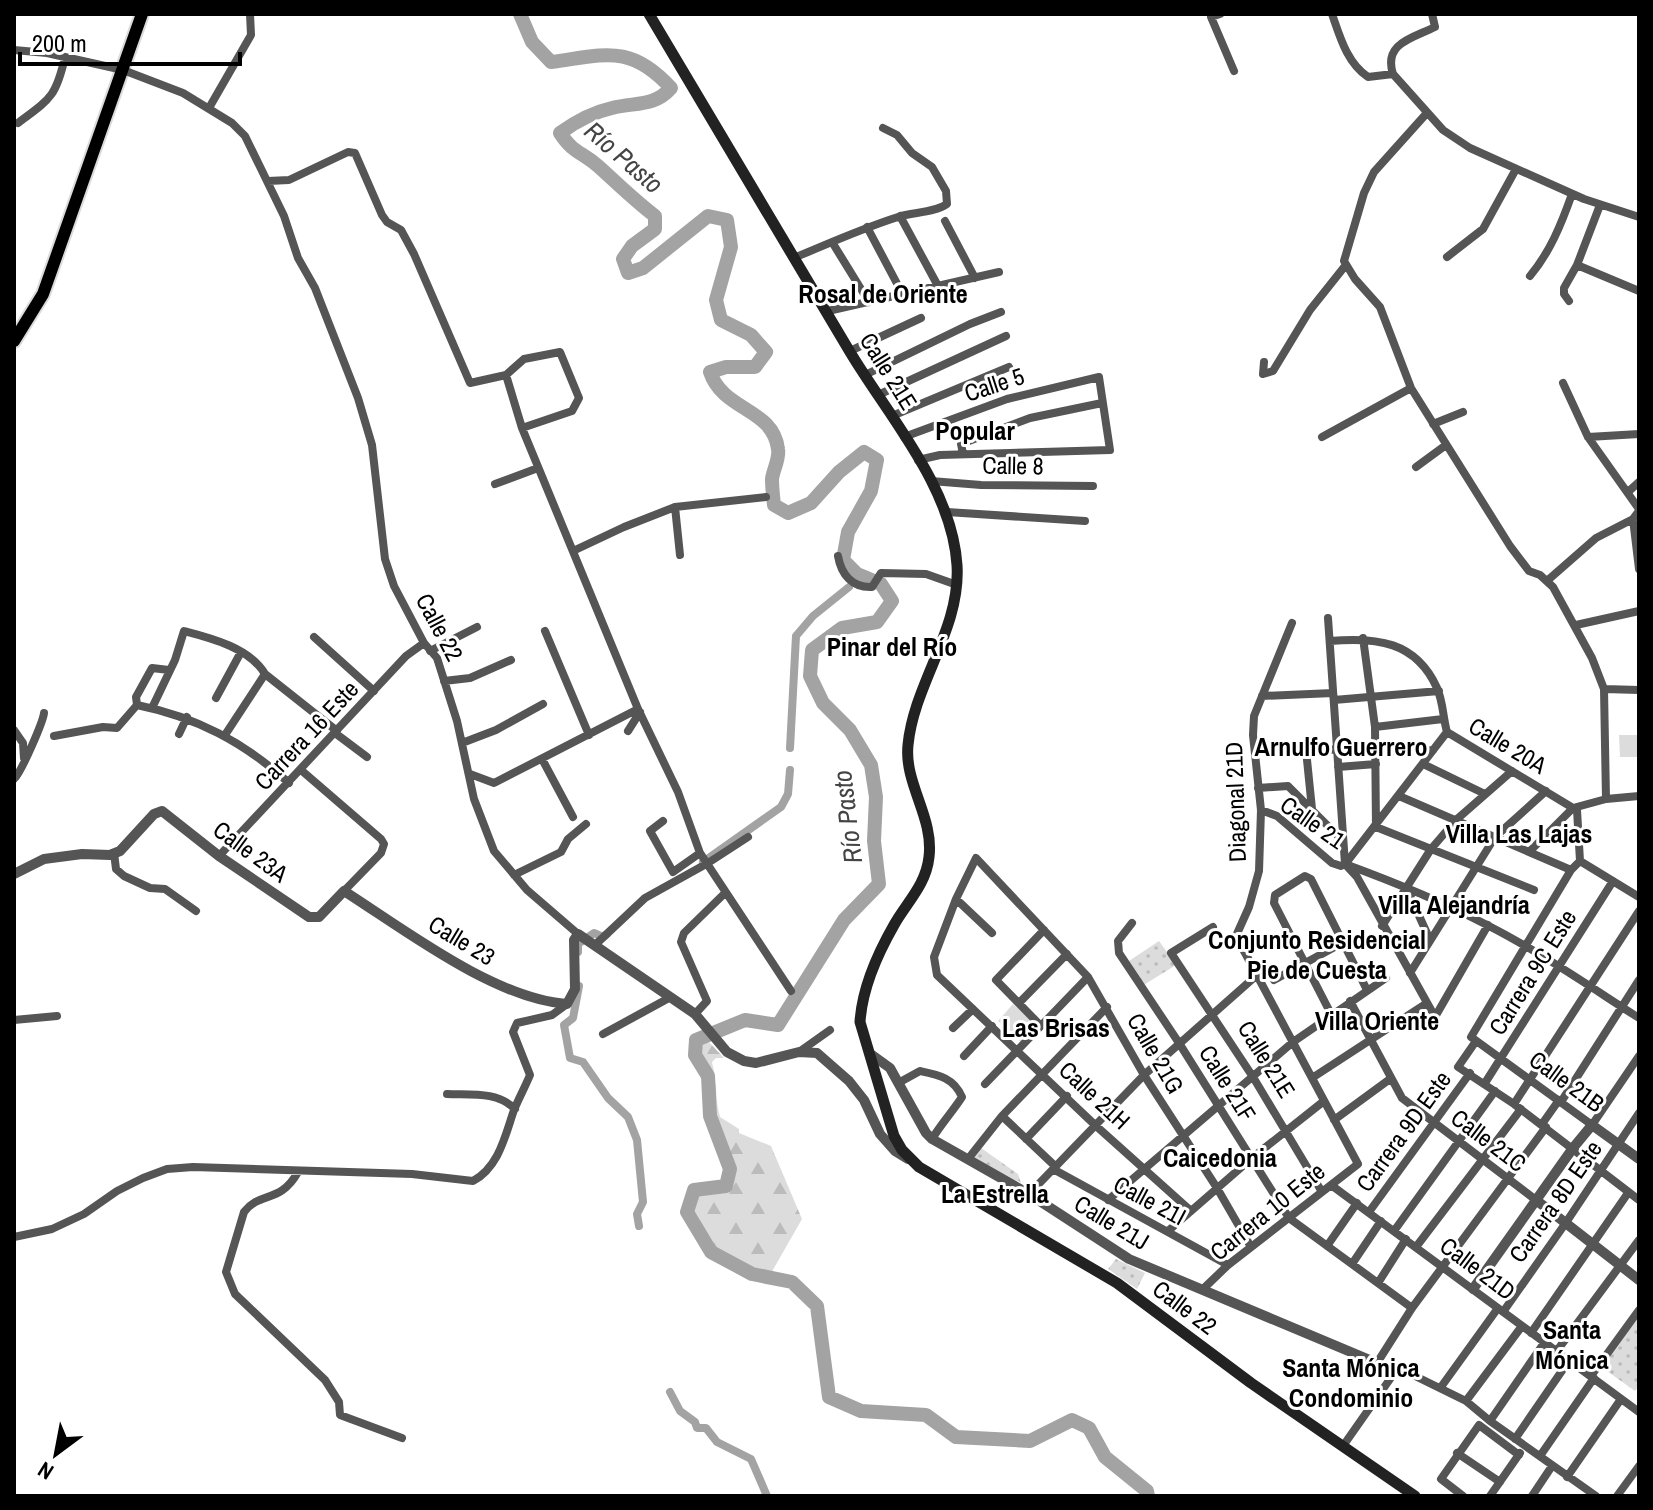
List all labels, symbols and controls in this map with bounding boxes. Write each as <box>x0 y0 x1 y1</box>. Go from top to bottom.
scale bar <box>20 16 240 66</box>
text: 200 m <box>32 27 87 59</box>
water label: Río Pasto <box>577 113 671 201</box>
district label: Rosal de Oriente <box>798 276 968 311</box>
street label: Calle 21E <box>853 326 925 416</box>
street label: Calle 5 <box>960 359 1028 409</box>
district label: Popular <box>935 413 1015 448</box>
street label: Calle 8 <box>982 448 1044 482</box>
street label: Calle 22 <box>409 588 471 666</box>
district label: Pinar del Río <box>827 629 957 664</box>
street label: Carrera 16 Este <box>247 673 365 797</box>
street label: Calle 20A <box>1463 709 1554 781</box>
district label: Arnulfo Guerrero <box>1255 729 1427 764</box>
street label: Diagonal 21D <box>1217 741 1253 863</box>
water label: Río Pasto <box>824 768 870 866</box>
street label: Calle 21 <box>1274 788 1352 856</box>
street label: Calle 23A <box>207 813 296 890</box>
district label: Villa Las Lajas <box>1446 816 1592 851</box>
district label: Villa Alejandría <box>1378 887 1530 922</box>
street label: Carrera 9C Este <box>1481 903 1583 1041</box>
street label: Calle 23 <box>423 908 501 972</box>
district label: Conjunto Residencial Pie de Cuesta <box>1208 922 1426 987</box>
district label: Villa Oriente <box>1315 1003 1439 1038</box>
street label: Calle 21G <box>1120 1007 1192 1099</box>
district label: Las Brisas <box>1002 1010 1110 1045</box>
street label: Calle 21E <box>1231 1014 1303 1104</box>
street label: Calle 21F <box>1192 1039 1264 1127</box>
street label: Calle 21B <box>1523 1043 1611 1119</box>
street label: Calle 21H <box>1052 1054 1138 1136</box>
street label: Carrera 9D Este <box>1348 1064 1458 1198</box>
street label: Calle 21C <box>1445 1101 1533 1179</box>
street label: Carrera 8D Este <box>1501 1134 1609 1268</box>
district label: Caicedonia <box>1163 1140 1277 1175</box>
street label: Carrera 10 Este <box>1203 1155 1331 1267</box>
street label: Calle 21I <box>1108 1168 1192 1232</box>
district label: La Estrella <box>941 1176 1049 1211</box>
street label: Calle 21J <box>1069 1187 1155 1257</box>
street label: Calle 21D <box>1434 1229 1522 1307</box>
street label: Calle 22 <box>1147 1272 1223 1342</box>
district label: Santa Mónica <box>1535 1312 1609 1377</box>
district label: Santa Mónica Condominio <box>1282 1350 1420 1415</box>
north arrow <box>16 1414 96 1494</box>
text: N <box>32 1455 59 1487</box>

